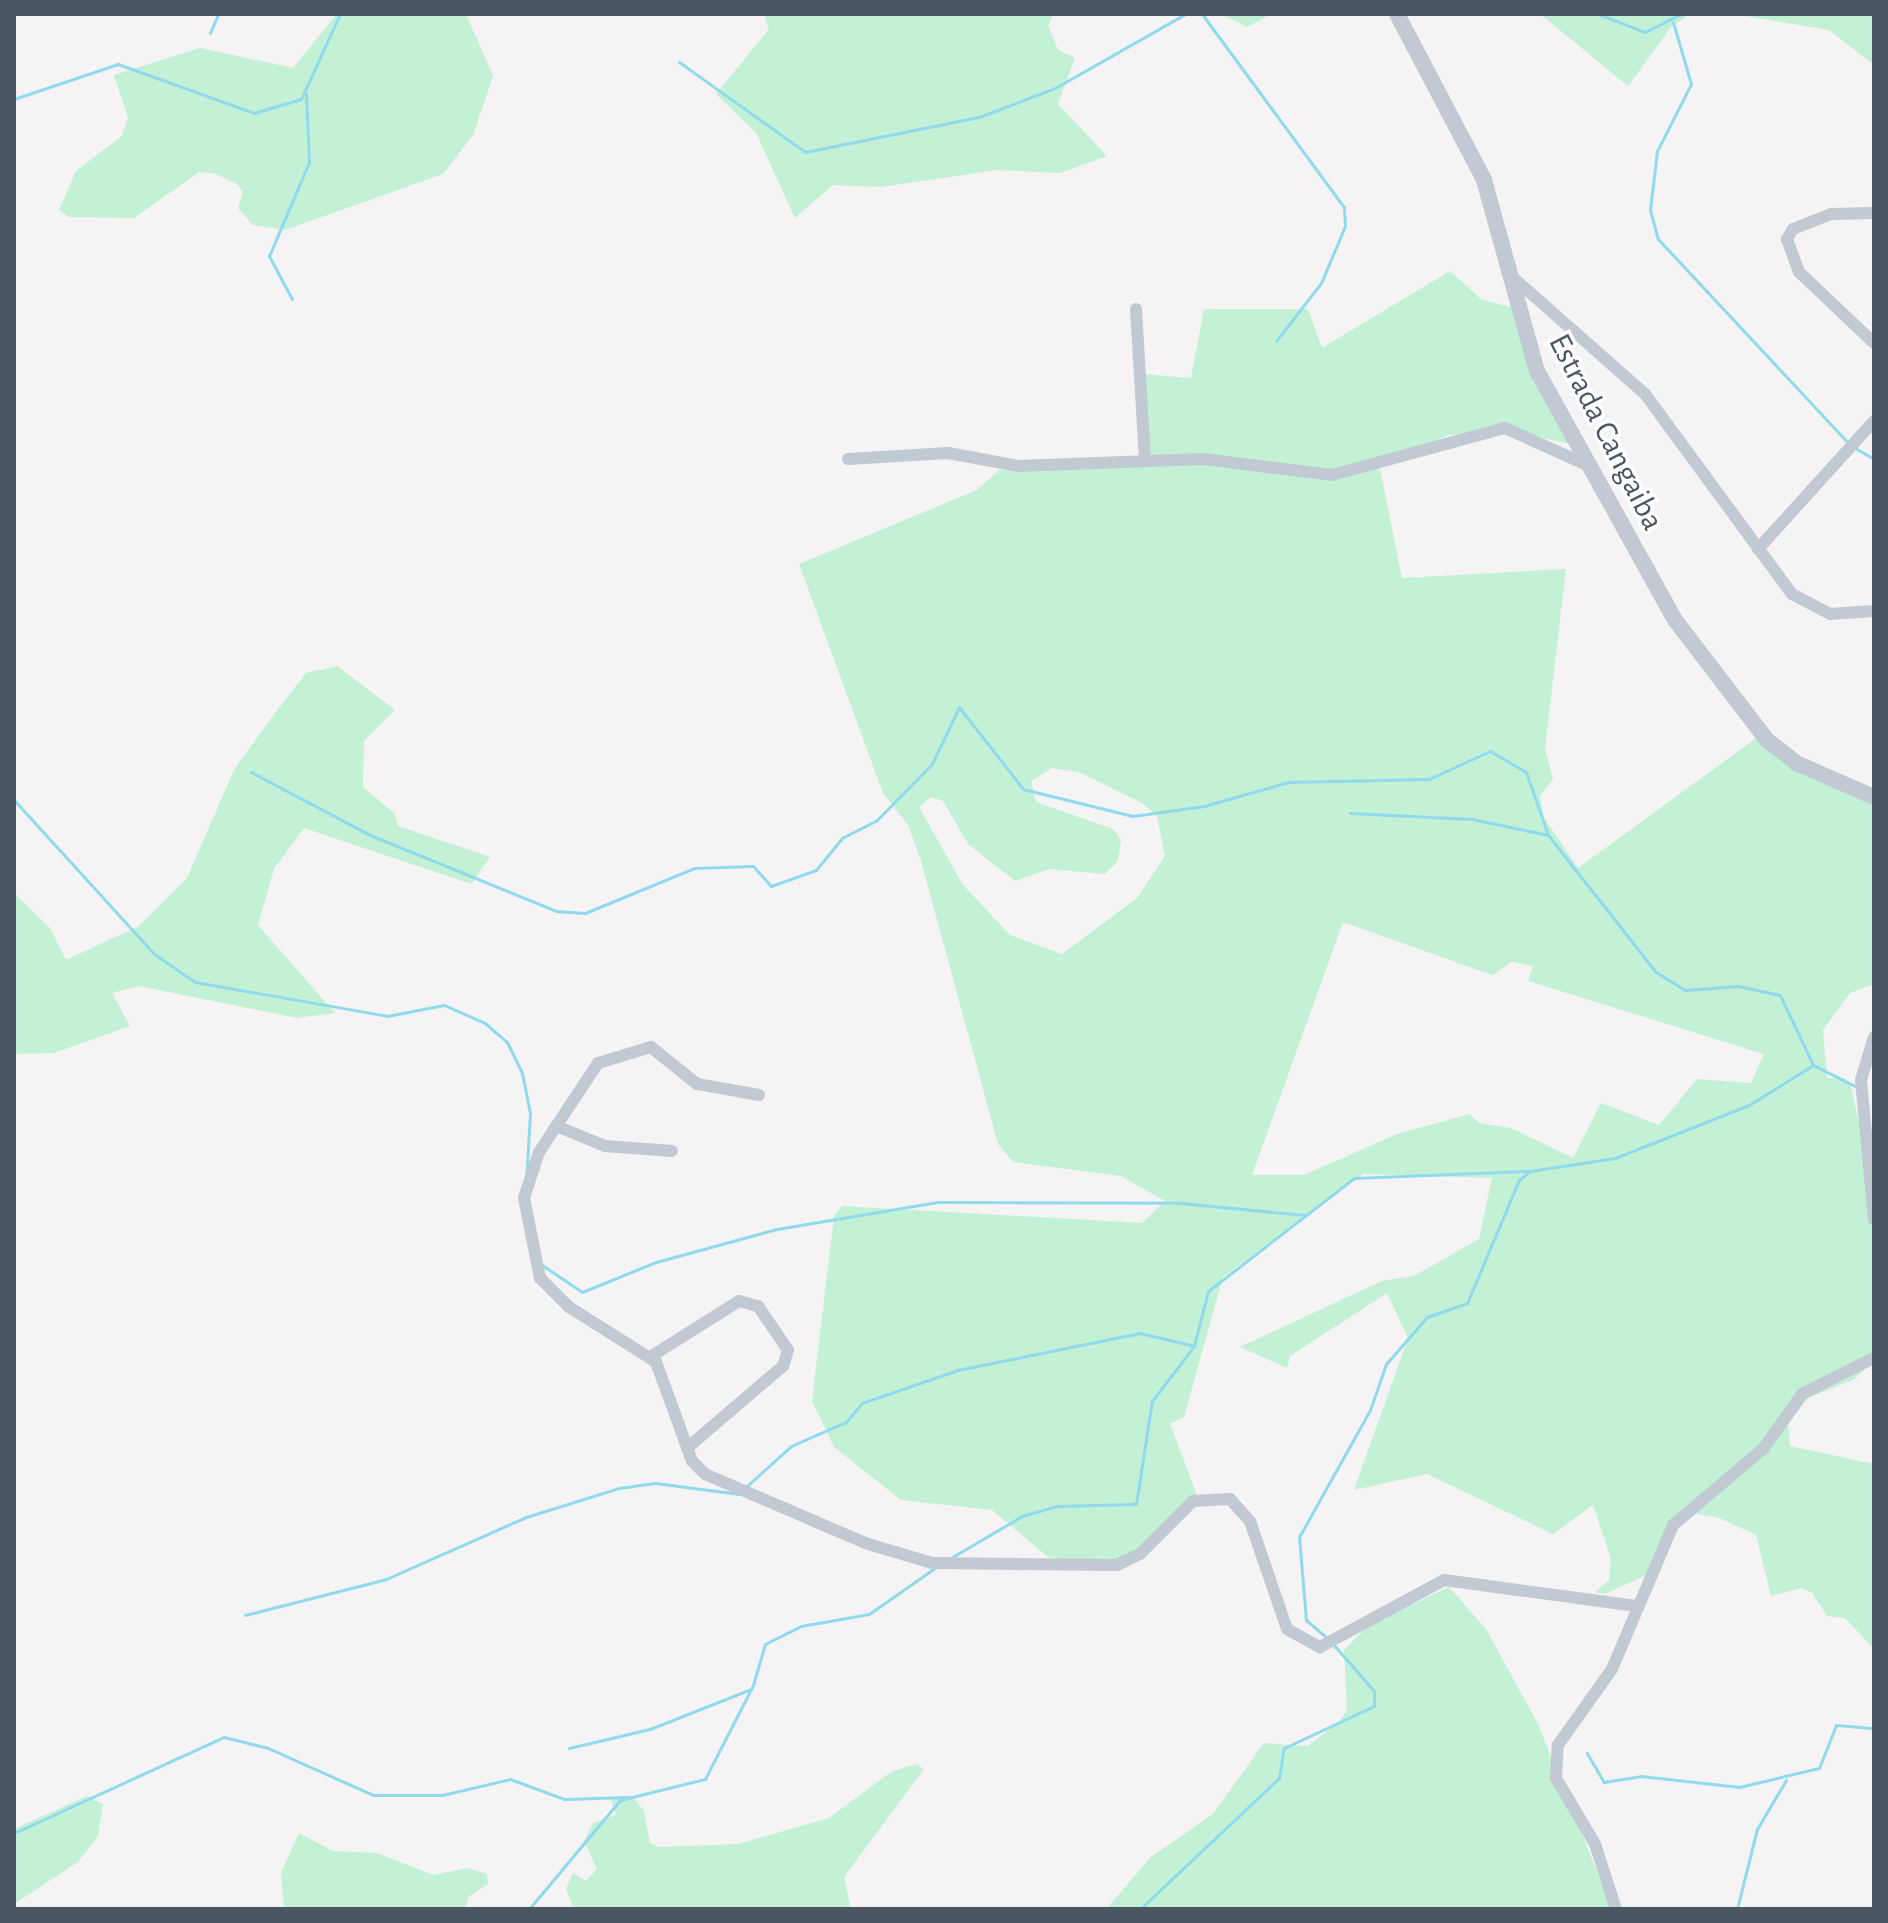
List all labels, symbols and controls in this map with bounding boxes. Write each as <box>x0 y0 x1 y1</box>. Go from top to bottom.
street label: Estrada Cangaiba <box>1540 327 1672 537</box>

